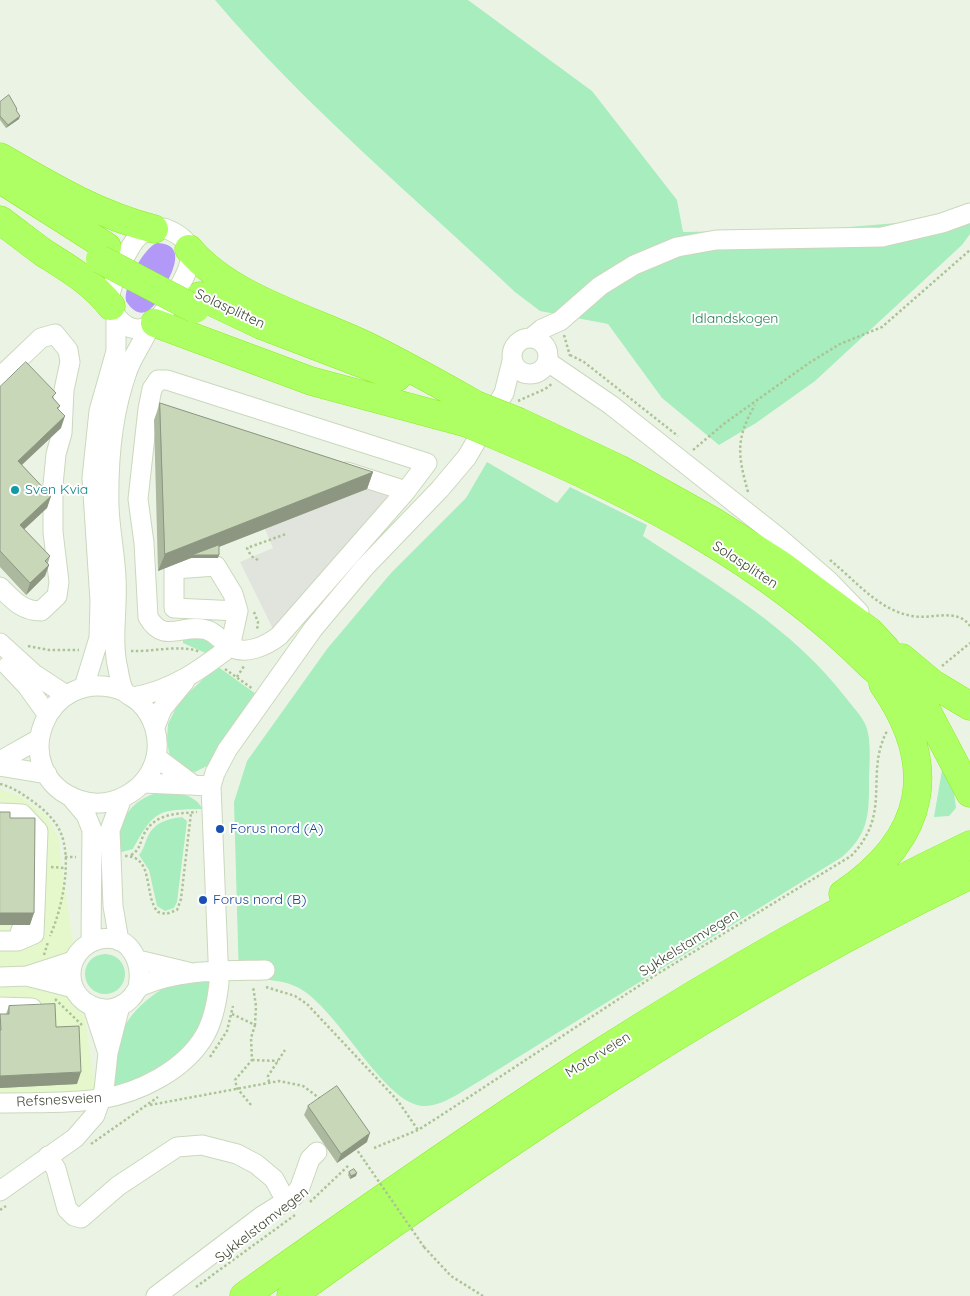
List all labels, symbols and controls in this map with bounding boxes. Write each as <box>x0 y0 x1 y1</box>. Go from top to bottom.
street label: Solasplitten <box>193 286 267 332</box>
park label: Idlandskogen <box>692 311 778 327</box>
place label: Sven Kvia <box>25 482 88 498</box>
marker: Sven Kvia <box>9 484 21 496</box>
street label: Solasplitten <box>709 538 781 592</box>
place label: Forus nord (A) <box>230 821 323 837</box>
marker: Forus nord (A) <box>214 823 226 835</box>
place label: Forus nord (B) <box>213 892 306 908</box>
marker: Forus nord (B) <box>197 894 209 906</box>
street label: Sykkelstamvegen <box>636 906 742 980</box>
street label: Motorveien <box>562 1028 634 1082</box>
street label: Refsnesveien <box>16 1089 102 1111</box>
street label: Sykkelstamvegen <box>212 1183 312 1267</box>

